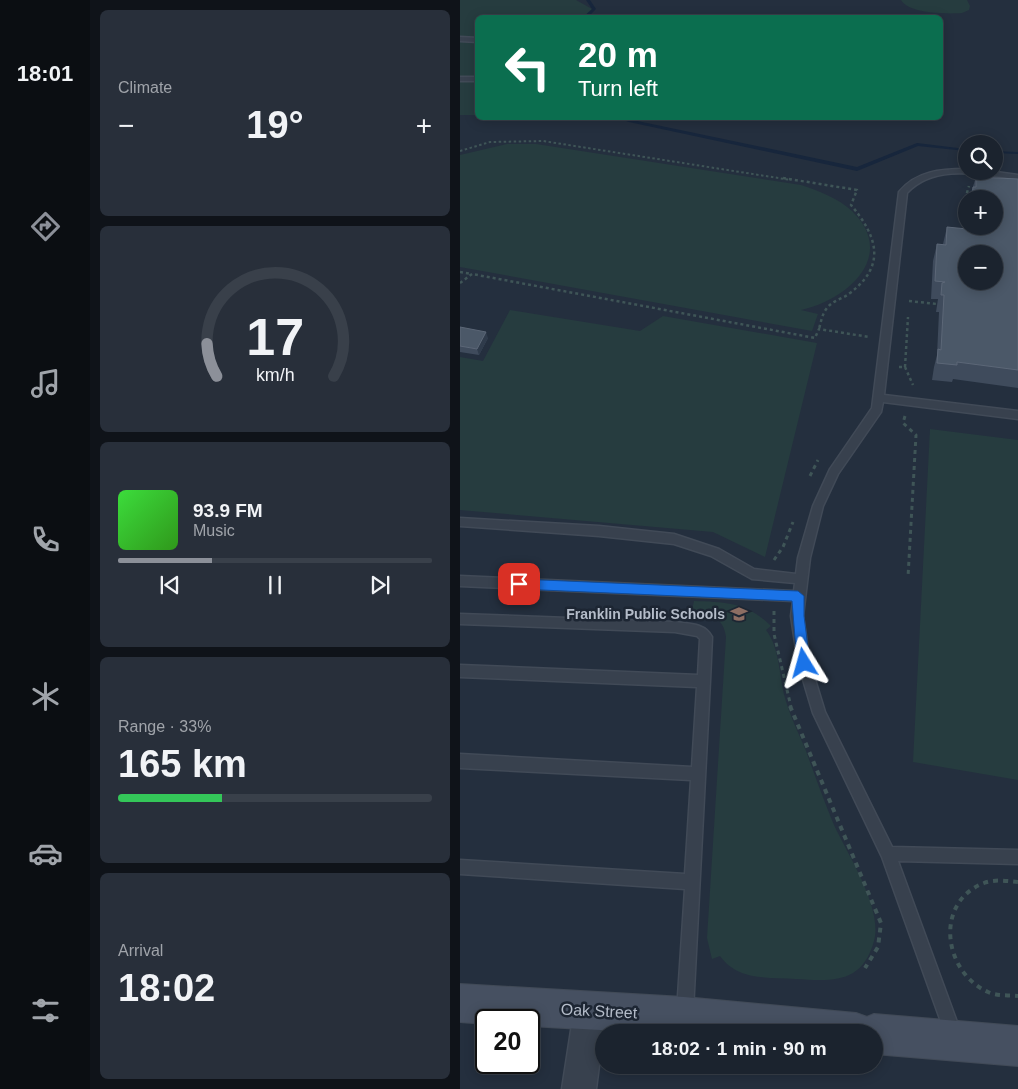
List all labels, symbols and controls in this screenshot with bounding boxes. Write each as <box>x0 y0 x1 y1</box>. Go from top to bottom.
icon: left <box>495 35 560 100</box>
text: 20 m <box>578 35 658 74</box>
text: 18:01 <box>17 61 73 86</box>
text: Turn left <box>578 76 658 101</box>
text: Climate <box>118 79 172 96</box>
text: 19° <box>246 104 304 146</box>
text: − <box>118 110 134 141</box>
text: + <box>416 110 432 141</box>
map controls <box>958 135 1003 290</box>
button: search <box>958 135 1003 180</box>
button: + <box>958 190 1003 235</box>
icon: directions <box>28 209 63 244</box>
button: − <box>958 245 1003 290</box>
text: 17 <box>246 308 304 366</box>
text: km/h <box>256 365 294 385</box>
icon: music <box>28 366 63 401</box>
text: 93.9 FM <box>193 500 263 521</box>
icon: phone <box>28 522 63 557</box>
text: Music <box>193 522 235 539</box>
pin <box>498 563 540 605</box>
icon: arrive <box>505 570 533 598</box>
icon: previous <box>156 571 184 599</box>
icon: pause <box>261 571 289 599</box>
icon: next <box>366 571 394 599</box>
school or university icon: Franklin Public Schools <box>729 604 749 624</box>
place label: Franklin Public Schools <box>566 606 725 622</box>
position arrow <box>777 636 829 688</box>
icon: climate <box>28 679 63 714</box>
text: Range · 33% <box>118 718 211 735</box>
text: 165 km <box>118 743 247 785</box>
icon: car <box>28 836 63 871</box>
text: Arrival <box>118 942 163 959</box>
text: 18:02 <box>118 967 215 1009</box>
icon: filters <box>28 993 63 1028</box>
street label: Oak Street <box>560 1001 638 1022</box>
speed limit sign: 20 <box>475 1009 540 1074</box>
text: 18:02 · 1 min · 90 m <box>651 1038 827 1059</box>

